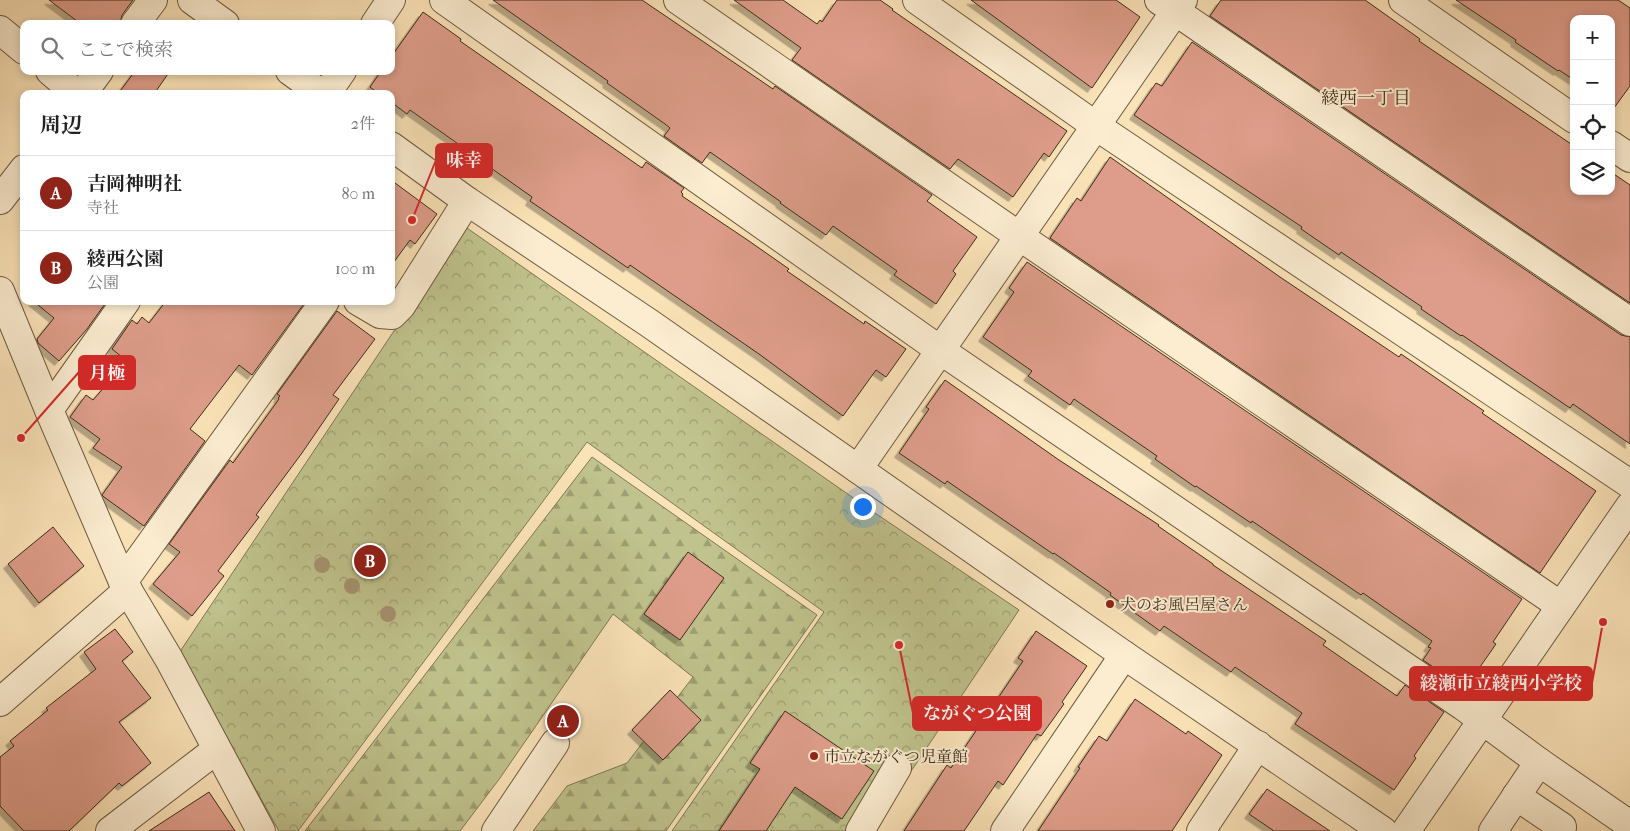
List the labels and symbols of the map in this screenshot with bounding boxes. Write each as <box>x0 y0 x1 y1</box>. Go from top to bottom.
district label: 綾西一丁目 <box>1321 88 1411 109</box>
callout: 味幸 <box>436 144 492 177</box>
text: 味幸 <box>446 150 482 171</box>
callout: 月極 <box>79 356 135 389</box>
text: 月極 <box>89 363 125 384</box>
your location <box>850 494 876 520</box>
pin: B <box>354 542 386 580</box>
place label: 犬のお風呂屋さん <box>1120 595 1248 614</box>
marker: 犬のお風呂屋さん <box>1104 598 1116 610</box>
callout: 綾瀬市立綾西小学校 <box>1410 667 1592 700</box>
text: 綾瀬市立綾西小学校 <box>1420 673 1582 694</box>
callout: ながぐつ公園 <box>913 697 1041 730</box>
pin: A <box>547 702 579 740</box>
text: ながぐつ公園 <box>923 703 1031 724</box>
place label: 市立ながぐつ児童館 <box>824 747 968 766</box>
marker: 市立ながぐつ児童館 <box>808 750 820 762</box>

